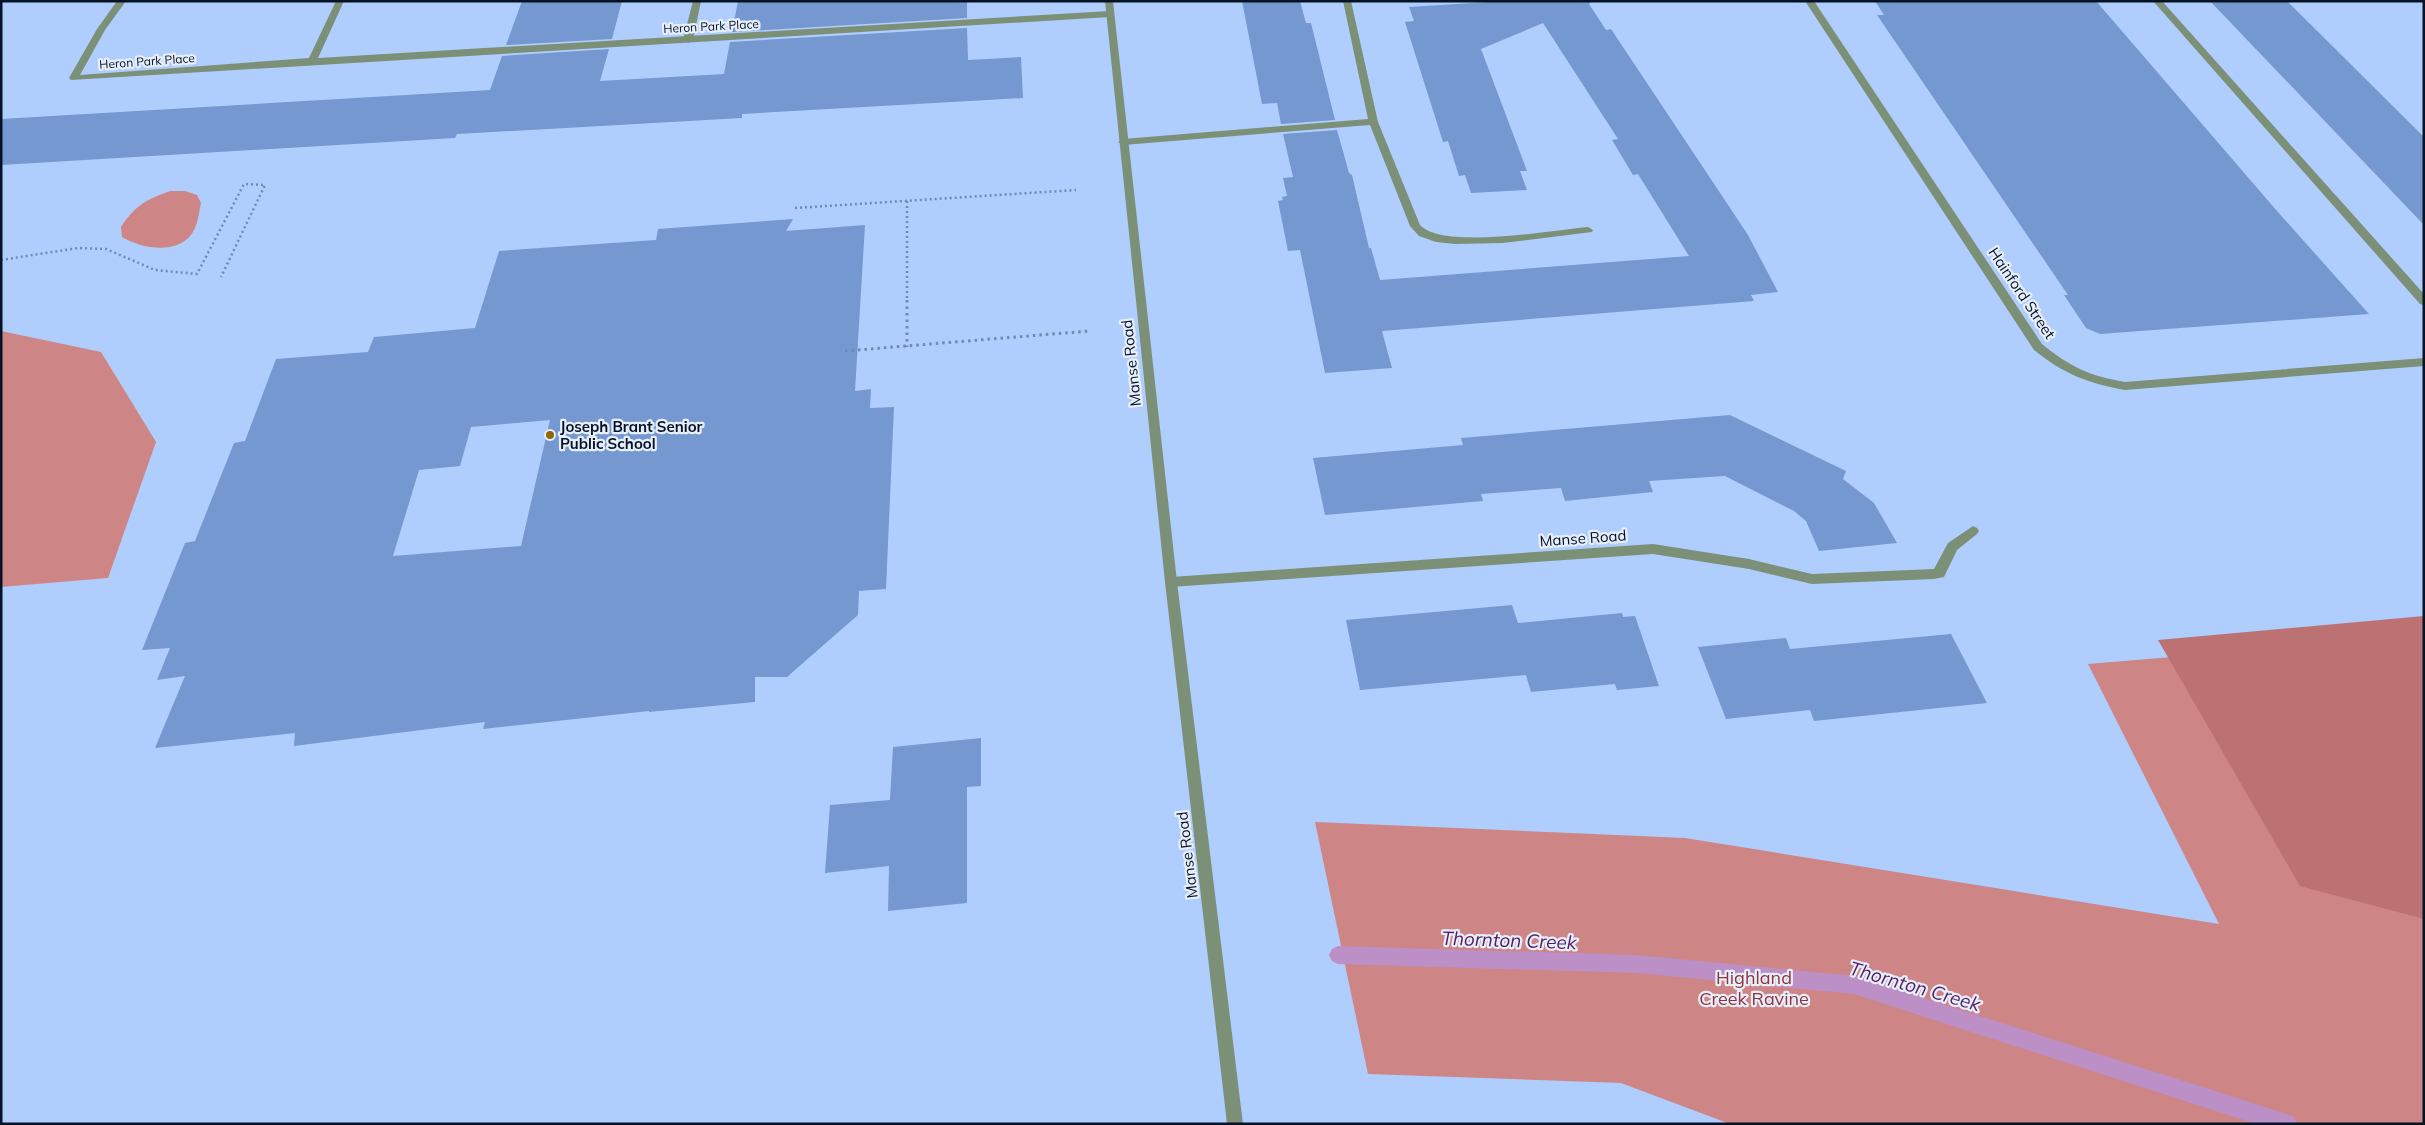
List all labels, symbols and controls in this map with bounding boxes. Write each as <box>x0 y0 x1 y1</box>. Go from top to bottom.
street label: Heron Park Place <box>663 16 759 36</box>
street label: Heron Park Place <box>99 50 195 72</box>
street label: Hainford Street <box>1984 244 2060 342</box>
street label: Manse Road <box>1117 319 1145 407</box>
place label: Joseph Brant Senior Public School <box>560 417 703 453</box>
marker: Joseph Brant Senior Public School <box>544 429 556 441</box>
street label: Manse Road <box>1539 525 1627 551</box>
street label: Manse Road <box>1172 811 1202 899</box>
water label: Thornton Creek <box>1441 926 1578 954</box>
water label: Thornton Creek <box>1847 956 1984 1017</box>
park label: Highland Creek Ravine <box>1699 966 1809 1010</box>

